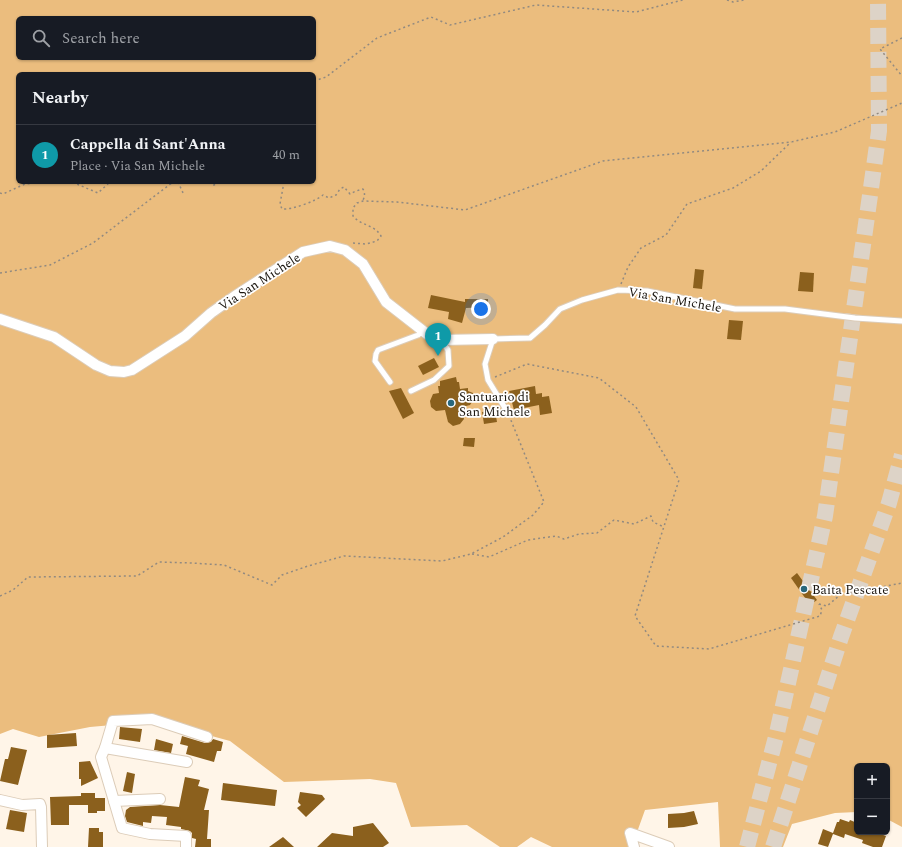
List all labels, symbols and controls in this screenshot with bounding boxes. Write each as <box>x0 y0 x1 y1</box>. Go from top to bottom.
search box <box>16 16 316 60</box>
icon: search <box>30 27 52 49</box>
text: Search here <box>62 27 140 50</box>
text: Nearby <box>32 85 88 111</box>
text: Cappella di Sant'Anna <box>70 133 226 156</box>
text: 1 <box>41 145 49 165</box>
text: 40 m <box>273 145 300 165</box>
text: Place · Via San Michele <box>70 156 205 176</box>
street label: Via San Michele <box>215 248 305 316</box>
street label: Via San Michele <box>627 282 723 318</box>
your location <box>471 299 491 319</box>
pin: 1 <box>425 323 451 356</box>
place label: Santuario di San Michele <box>459 387 530 422</box>
marker: Santuario di San Michele <box>446 398 456 408</box>
place label: Baita Pescate <box>812 580 889 600</box>
marker: Baita Pescate <box>799 584 809 594</box>
map controls <box>854 763 890 835</box>
button: + <box>854 763 890 799</box>
button: − <box>854 799 890 835</box>

